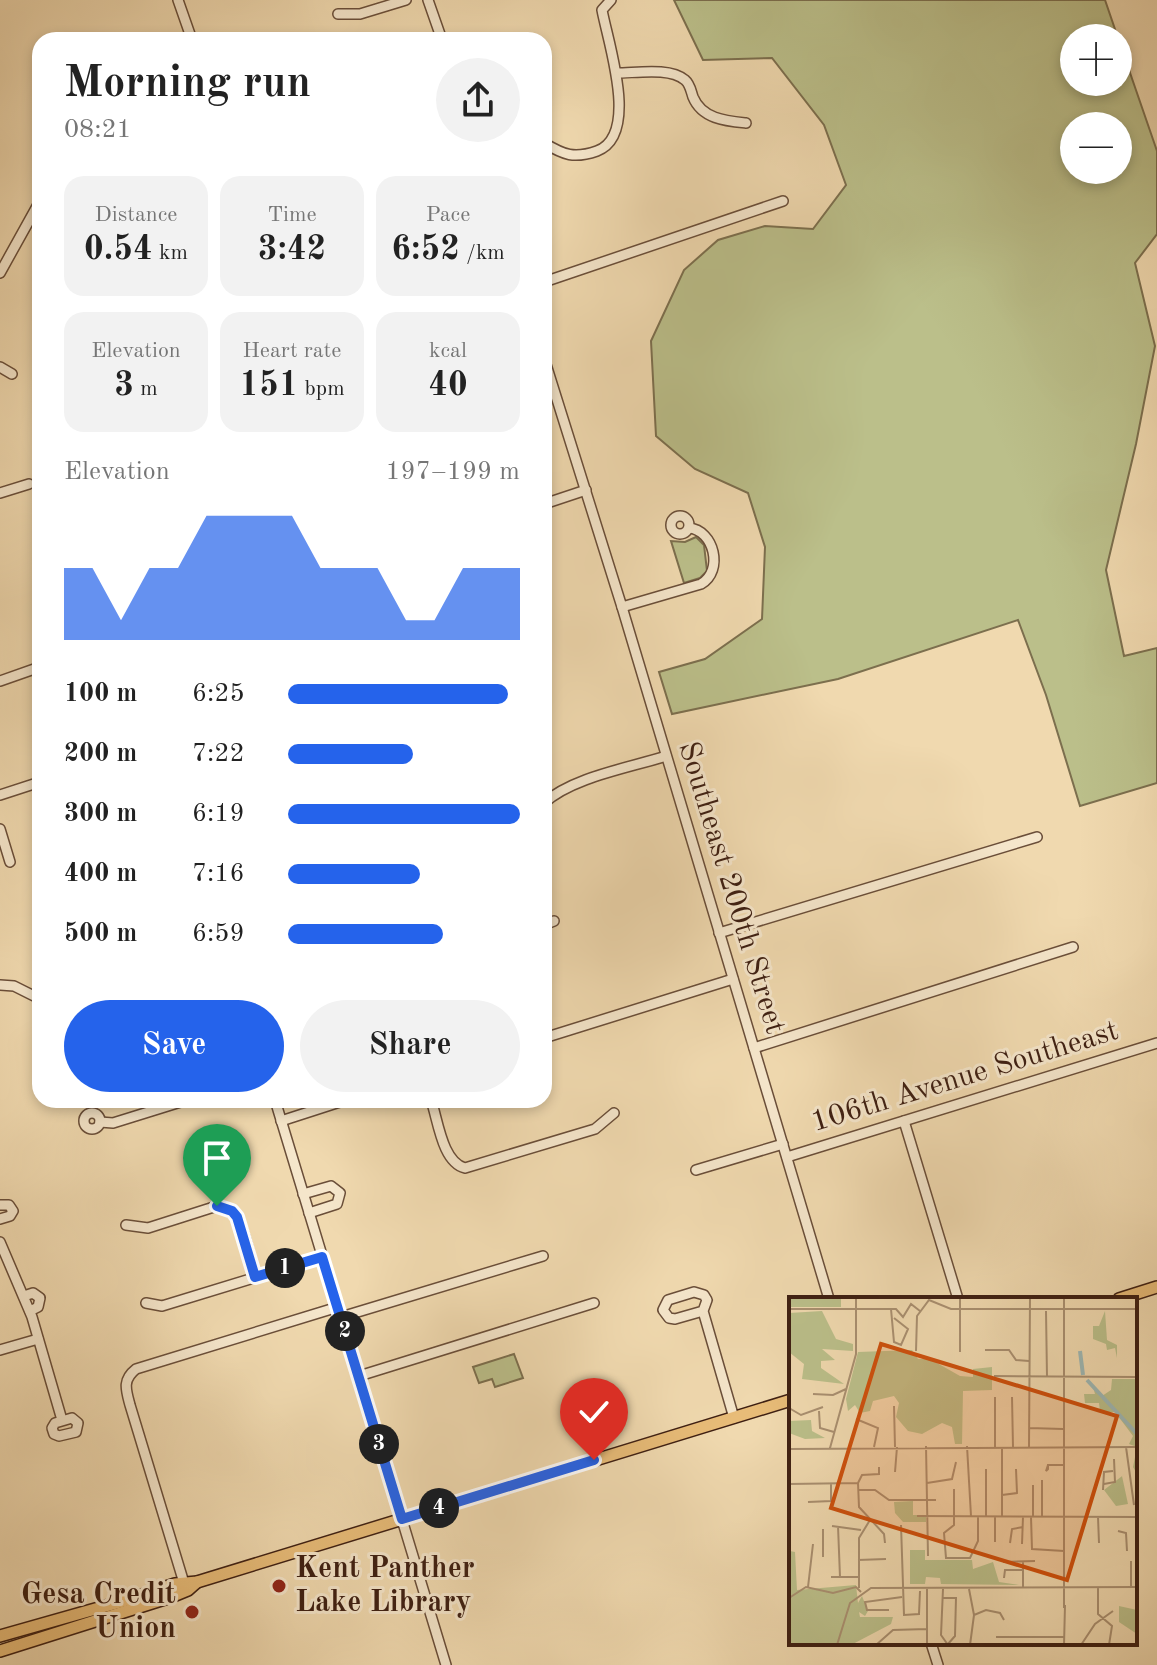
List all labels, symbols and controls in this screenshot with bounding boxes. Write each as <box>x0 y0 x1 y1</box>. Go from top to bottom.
map controls <box>1060 24 1132 184</box>
button: + <box>1060 24 1132 96</box>
button: share <box>436 58 520 142</box>
text: Morning run <box>64 62 311 106</box>
button: − <box>1060 112 1132 184</box>
text: 08:21 <box>64 117 132 143</box>
text: Distance <box>95 204 177 226</box>
text: Time <box>267 204 317 226</box>
text: Pace <box>426 204 470 226</box>
text: 0.54 <box>84 233 153 267</box>
text: 3:42 <box>258 233 326 267</box>
text: 6:52 <box>391 233 460 267</box>
text: km <box>153 242 188 264</box>
text: /km <box>460 242 505 264</box>
text: Elevation <box>91 340 181 362</box>
text: Heart rate <box>243 340 341 362</box>
text: kcal <box>429 340 467 362</box>
text: 3 <box>114 369 134 403</box>
text: 151 <box>239 369 298 403</box>
text: 40 <box>428 369 468 403</box>
text: m <box>134 378 158 400</box>
text: bpm <box>298 378 345 400</box>
text: Elevation <box>64 459 170 485</box>
text: 197–199 m <box>385 459 520 485</box>
text: 100 m <box>64 681 137 707</box>
text: 6:25 <box>192 681 245 707</box>
street label: Southeast 200th Street <box>672 738 790 1038</box>
text: 200 m <box>64 741 137 767</box>
text: 7:22 <box>192 741 245 767</box>
text: 300 m <box>64 801 137 827</box>
text: 6:19 <box>192 801 245 827</box>
text: 400 m <box>64 861 137 887</box>
text: 7:16 <box>192 861 245 887</box>
text: 500 m <box>64 921 137 947</box>
text: 6:59 <box>192 921 245 947</box>
button: Save <box>64 1000 284 1092</box>
button: Share <box>300 1000 520 1092</box>
street label: 106th Avenue Southeast <box>808 1016 1122 1138</box>
pin <box>183 1124 251 1206</box>
icon: arrive <box>195 1136 239 1180</box>
pin: 1 <box>265 1248 305 1288</box>
text: 1 <box>279 1257 291 1279</box>
inset map <box>789 1297 1137 1645</box>
pin: 2 <box>325 1311 365 1351</box>
text: 2 <box>339 1320 351 1342</box>
pin <box>560 1378 628 1460</box>
icon: check <box>572 1390 616 1434</box>
pin: 3 <box>359 1424 399 1464</box>
text: 3 <box>373 1433 385 1455</box>
pin: 4 <box>419 1488 459 1528</box>
text: 4 <box>433 1497 445 1519</box>
place label: Kent Panther Lake Library <box>295 1554 475 1618</box>
marker: Kent Panther Lake Library <box>270 1577 288 1595</box>
place label: Gesa Credit Union <box>21 1580 176 1644</box>
marker: Gesa Credit Union <box>183 1603 201 1621</box>

